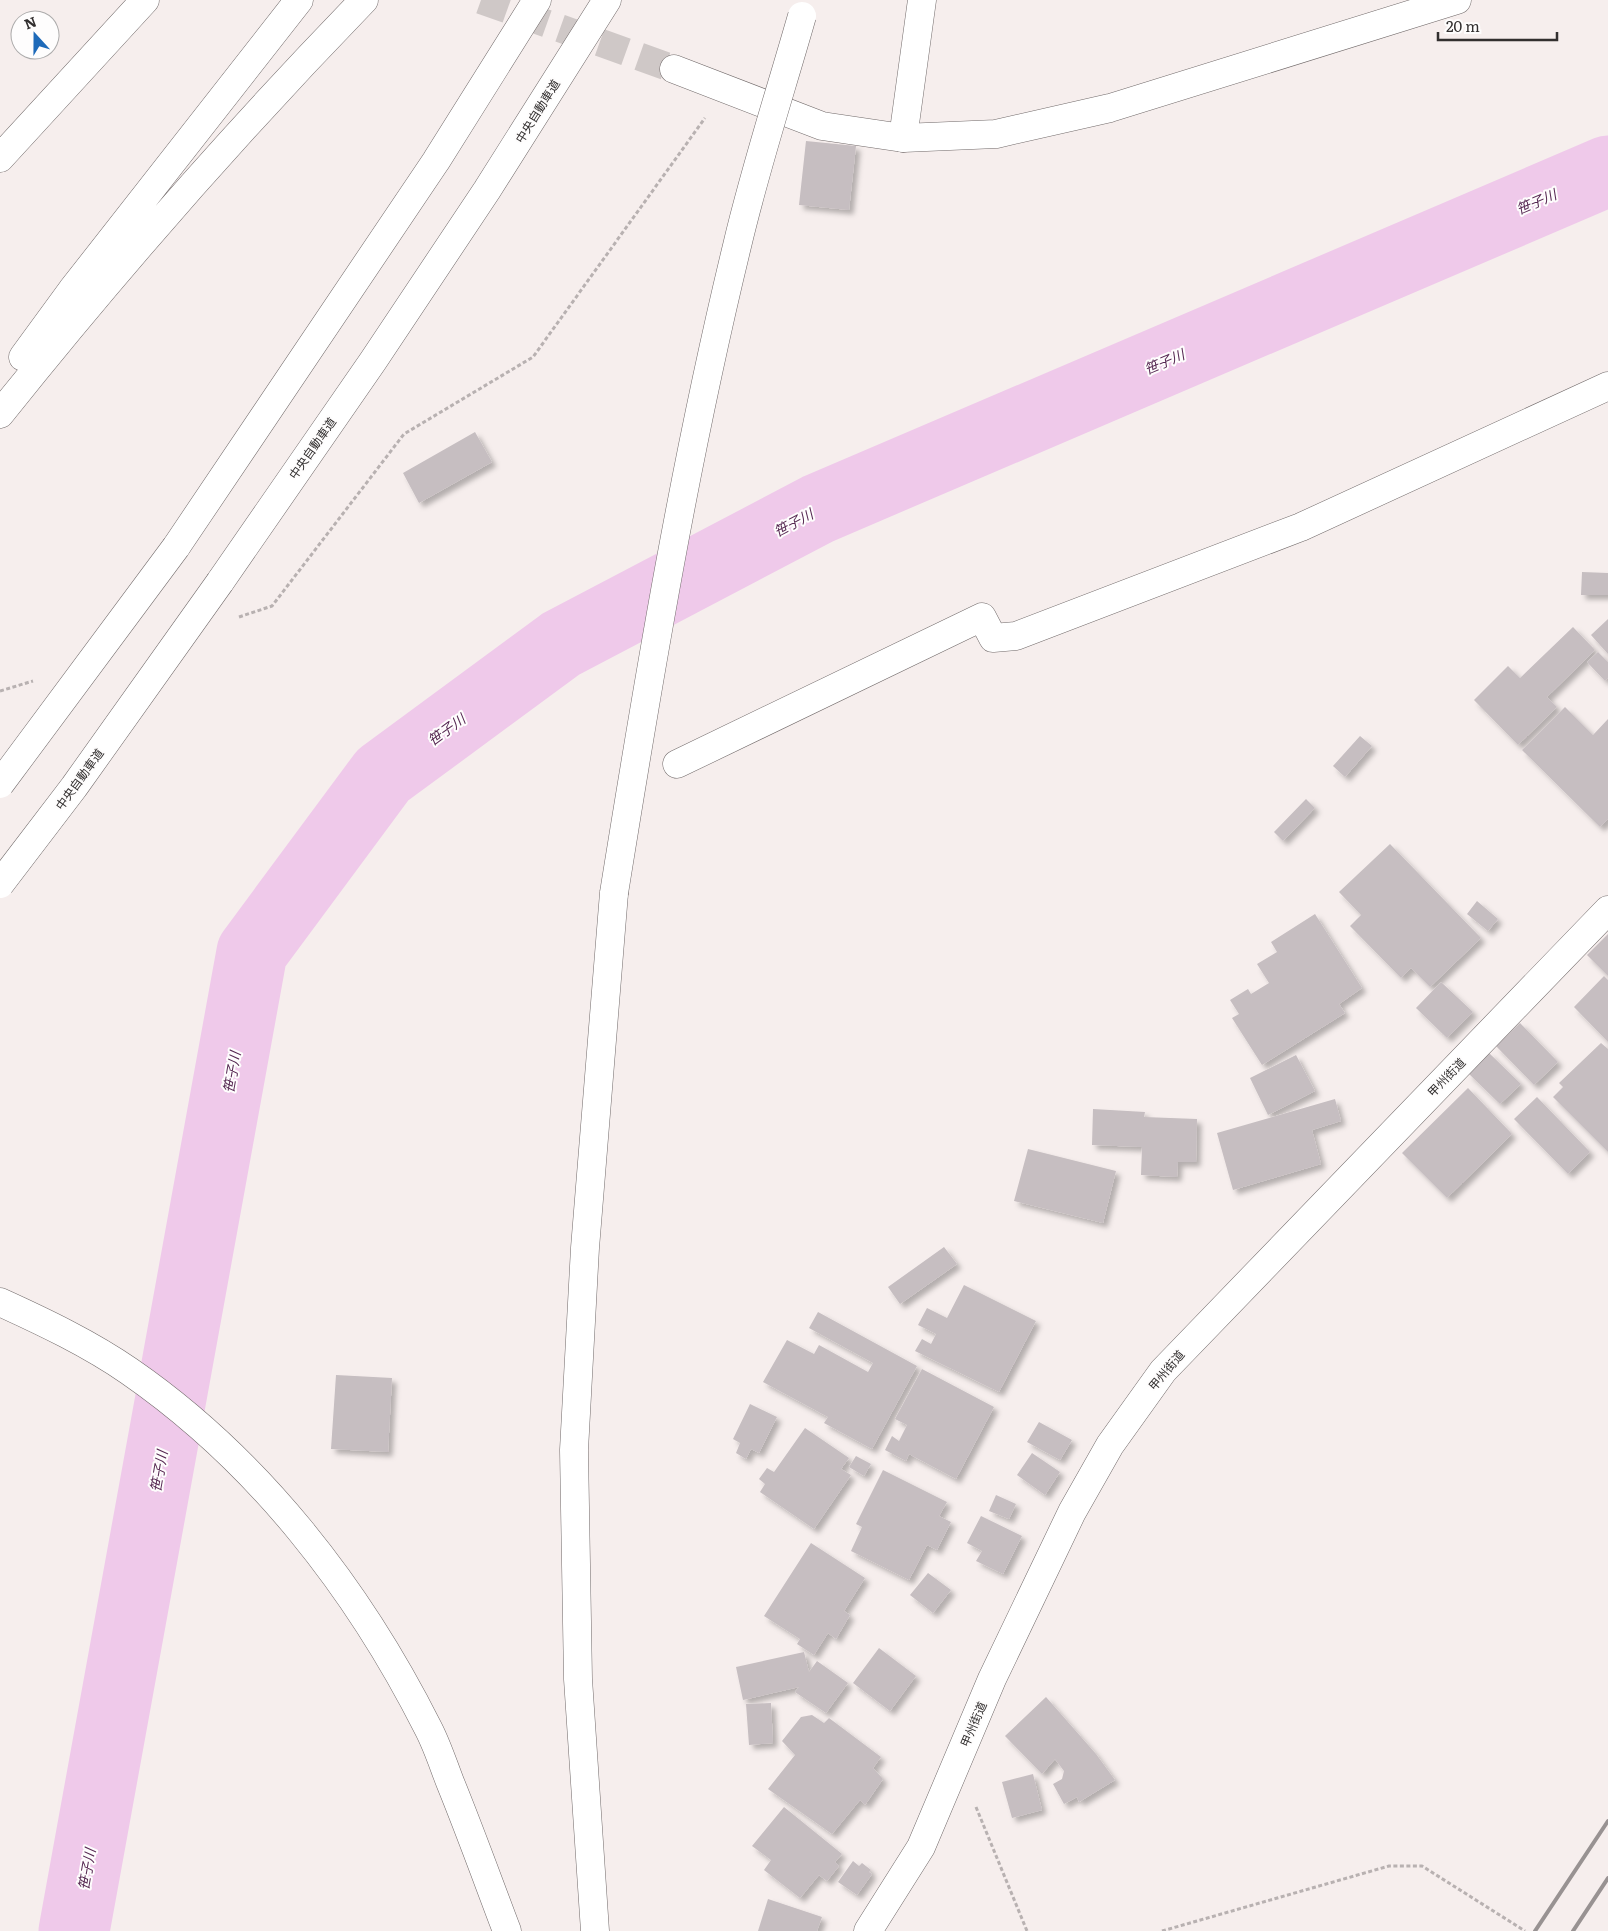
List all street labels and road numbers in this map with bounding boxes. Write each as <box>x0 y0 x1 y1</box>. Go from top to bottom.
street label: 中央自動車道 <box>510 76 564 146</box>
street label: 中央自動車道 <box>284 413 340 483</box>
street label: 中央自動車道 <box>51 745 107 813</box>
street label: 甲州街道 <box>1423 1053 1469 1101</box>
street label: 甲州街道 <box>1144 1346 1188 1394</box>
street label: 甲州街道 <box>955 1698 991 1750</box>

